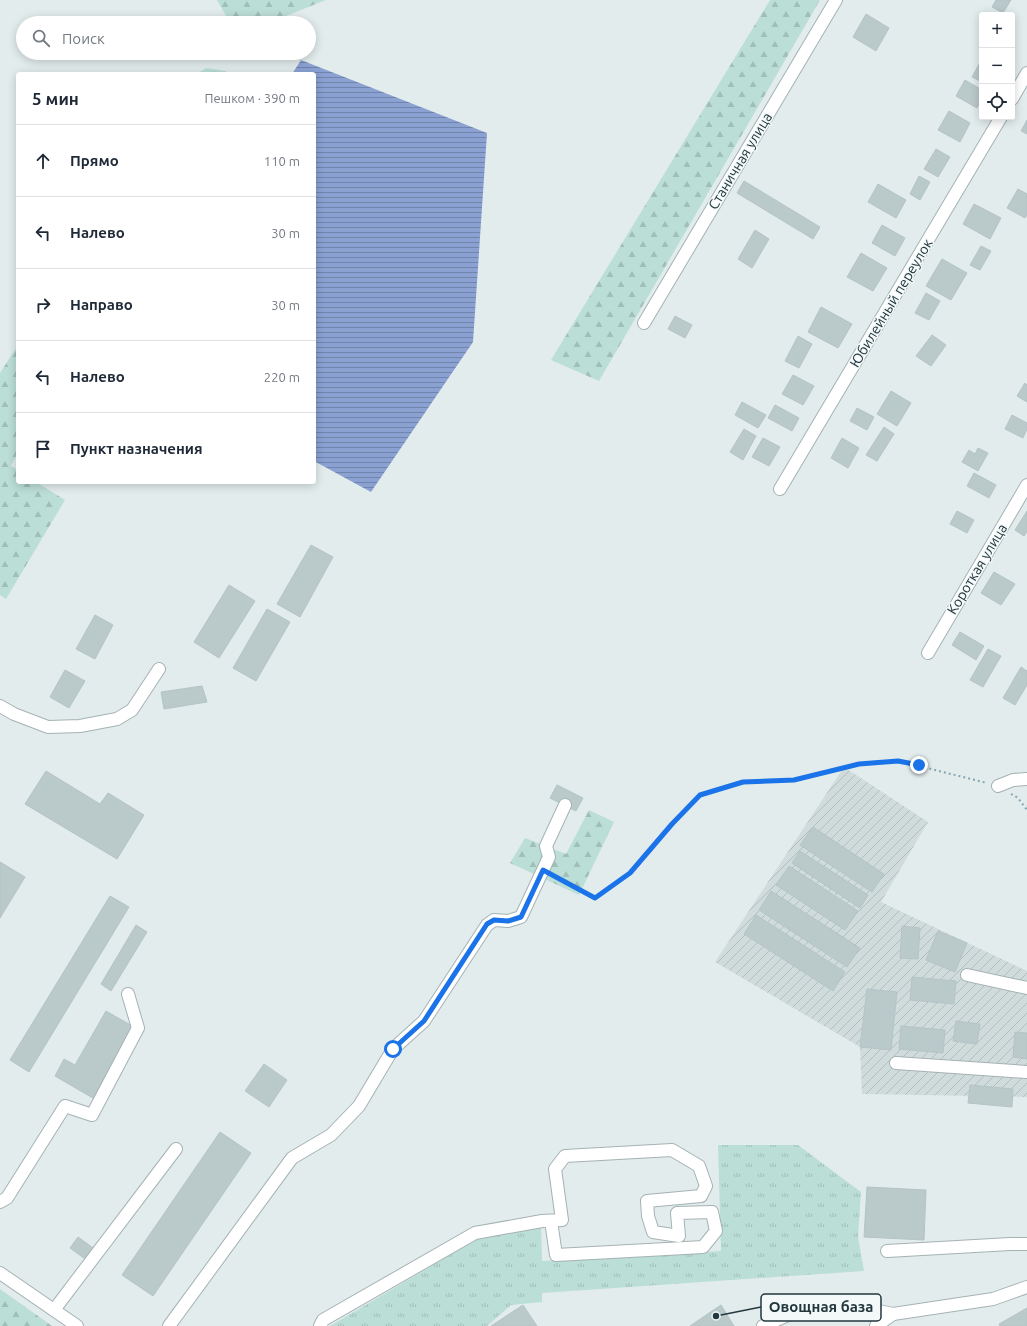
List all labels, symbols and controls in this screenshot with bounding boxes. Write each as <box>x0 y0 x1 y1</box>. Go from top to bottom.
map controls <box>979 12 1015 120</box>
button: + <box>979 12 1015 48</box>
search box <box>16 16 316 60</box>
icon: search <box>30 27 52 49</box>
text: Поиск <box>62 30 105 47</box>
button: − <box>979 48 1015 84</box>
button: locate <box>979 84 1015 120</box>
text: 5 мин <box>32 89 79 108</box>
text: Пешком · 390 m <box>204 91 300 105</box>
street label: Станичная улица <box>705 110 775 212</box>
icon: ahead <box>32 150 54 172</box>
text: Прямо <box>70 152 119 169</box>
text: 110 m <box>264 154 300 168</box>
icon: left <box>32 222 54 244</box>
text: Налево <box>70 224 125 241</box>
text: 30 m <box>271 226 300 240</box>
street label: Юбилейный переулок <box>846 236 936 370</box>
icon: right <box>32 294 54 316</box>
text: Направо <box>70 296 133 313</box>
text: 30 m <box>271 298 300 312</box>
icon: left <box>32 366 54 388</box>
text: Налево <box>70 368 125 385</box>
text: 220 m <box>264 370 300 384</box>
icon: arrive <box>32 438 54 460</box>
text: Пункт назначения <box>70 440 203 457</box>
street label: Короткая улица <box>944 521 1010 617</box>
route end <box>910 756 928 774</box>
route start <box>384 1040 402 1058</box>
callout: Овощная база <box>761 1294 881 1321</box>
text: Овощная база <box>769 1298 873 1315</box>

